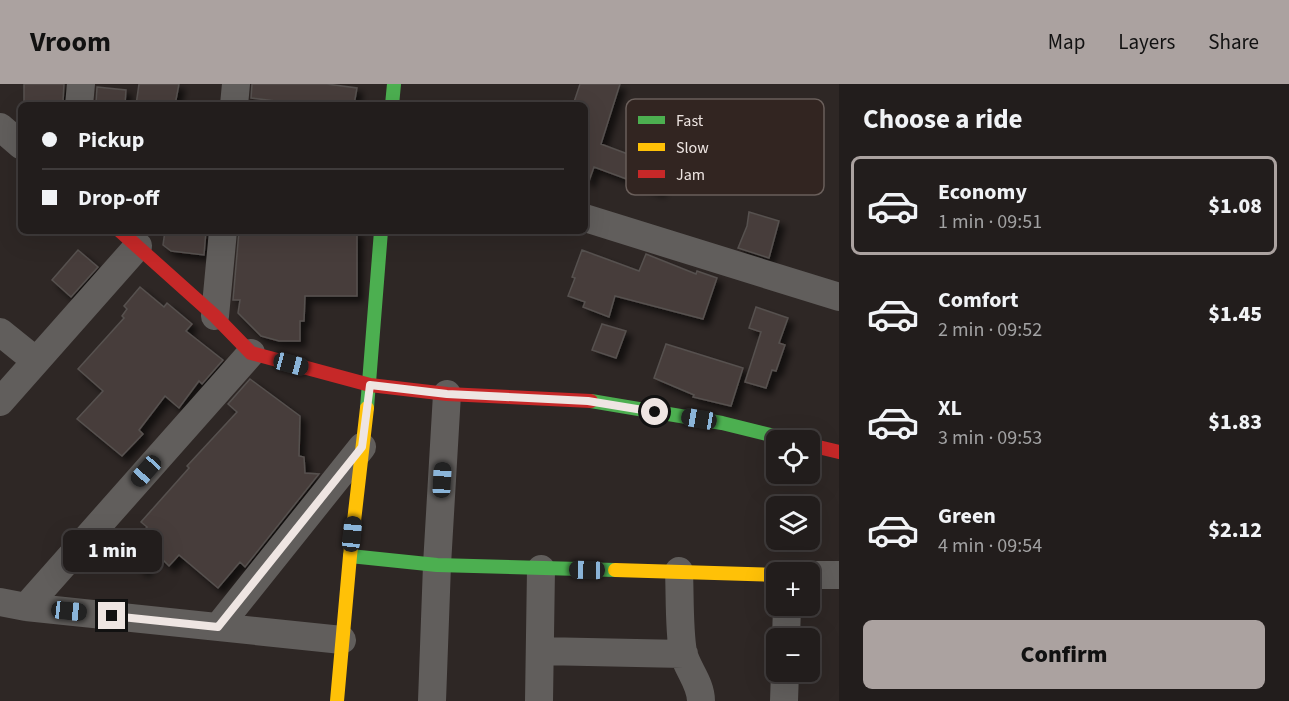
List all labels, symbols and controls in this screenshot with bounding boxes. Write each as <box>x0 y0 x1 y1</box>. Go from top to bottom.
text: Vroom <box>30 22 111 62</box>
text: Map <box>1048 27 1085 57</box>
text: Layers <box>1118 27 1175 57</box>
text: Share <box>1208 27 1259 57</box>
legend <box>626 99 824 195</box>
text: Choose a ride <box>863 100 1023 139</box>
text: Fast <box>676 110 704 132</box>
text: Pickup <box>78 124 144 156</box>
text: Slow <box>676 137 709 159</box>
text: Jam <box>676 164 705 186</box>
text: Economy <box>938 176 1027 208</box>
icon: car <box>866 179 920 233</box>
text: Drop-off <box>78 182 159 214</box>
text: $1.08 <box>1208 190 1262 222</box>
text: 1 min · 09:51 <box>938 208 1042 236</box>
text: Comfort <box>938 284 1019 316</box>
icon: car <box>866 287 920 341</box>
text: $1.45 <box>1208 298 1262 330</box>
text: 2 min · 09:52 <box>938 316 1042 344</box>
car <box>271 351 311 377</box>
text: XL <box>938 392 962 424</box>
icon: car <box>866 395 920 449</box>
route start <box>641 398 668 425</box>
text: $1.83 <box>1208 406 1262 438</box>
car <box>680 407 718 431</box>
text: 3 min · 09:53 <box>938 424 1042 452</box>
map controls <box>766 430 820 682</box>
button: locate <box>766 430 820 484</box>
car <box>127 452 165 490</box>
car <box>432 462 452 498</box>
button: layers <box>766 496 820 550</box>
text: Green <box>938 500 996 532</box>
icon: car <box>866 503 920 557</box>
text: $2.12 <box>1208 514 1262 546</box>
car <box>341 515 363 553</box>
callout: 1 min <box>63 529 162 571</box>
text: 4 min · 09:54 <box>938 532 1042 560</box>
text: 1 min <box>88 537 137 565</box>
car <box>569 561 605 579</box>
button: + <box>766 562 820 616</box>
car <box>50 600 88 622</box>
route end <box>98 602 125 629</box>
button: Confirm <box>863 620 1265 689</box>
button: − <box>766 628 820 682</box>

